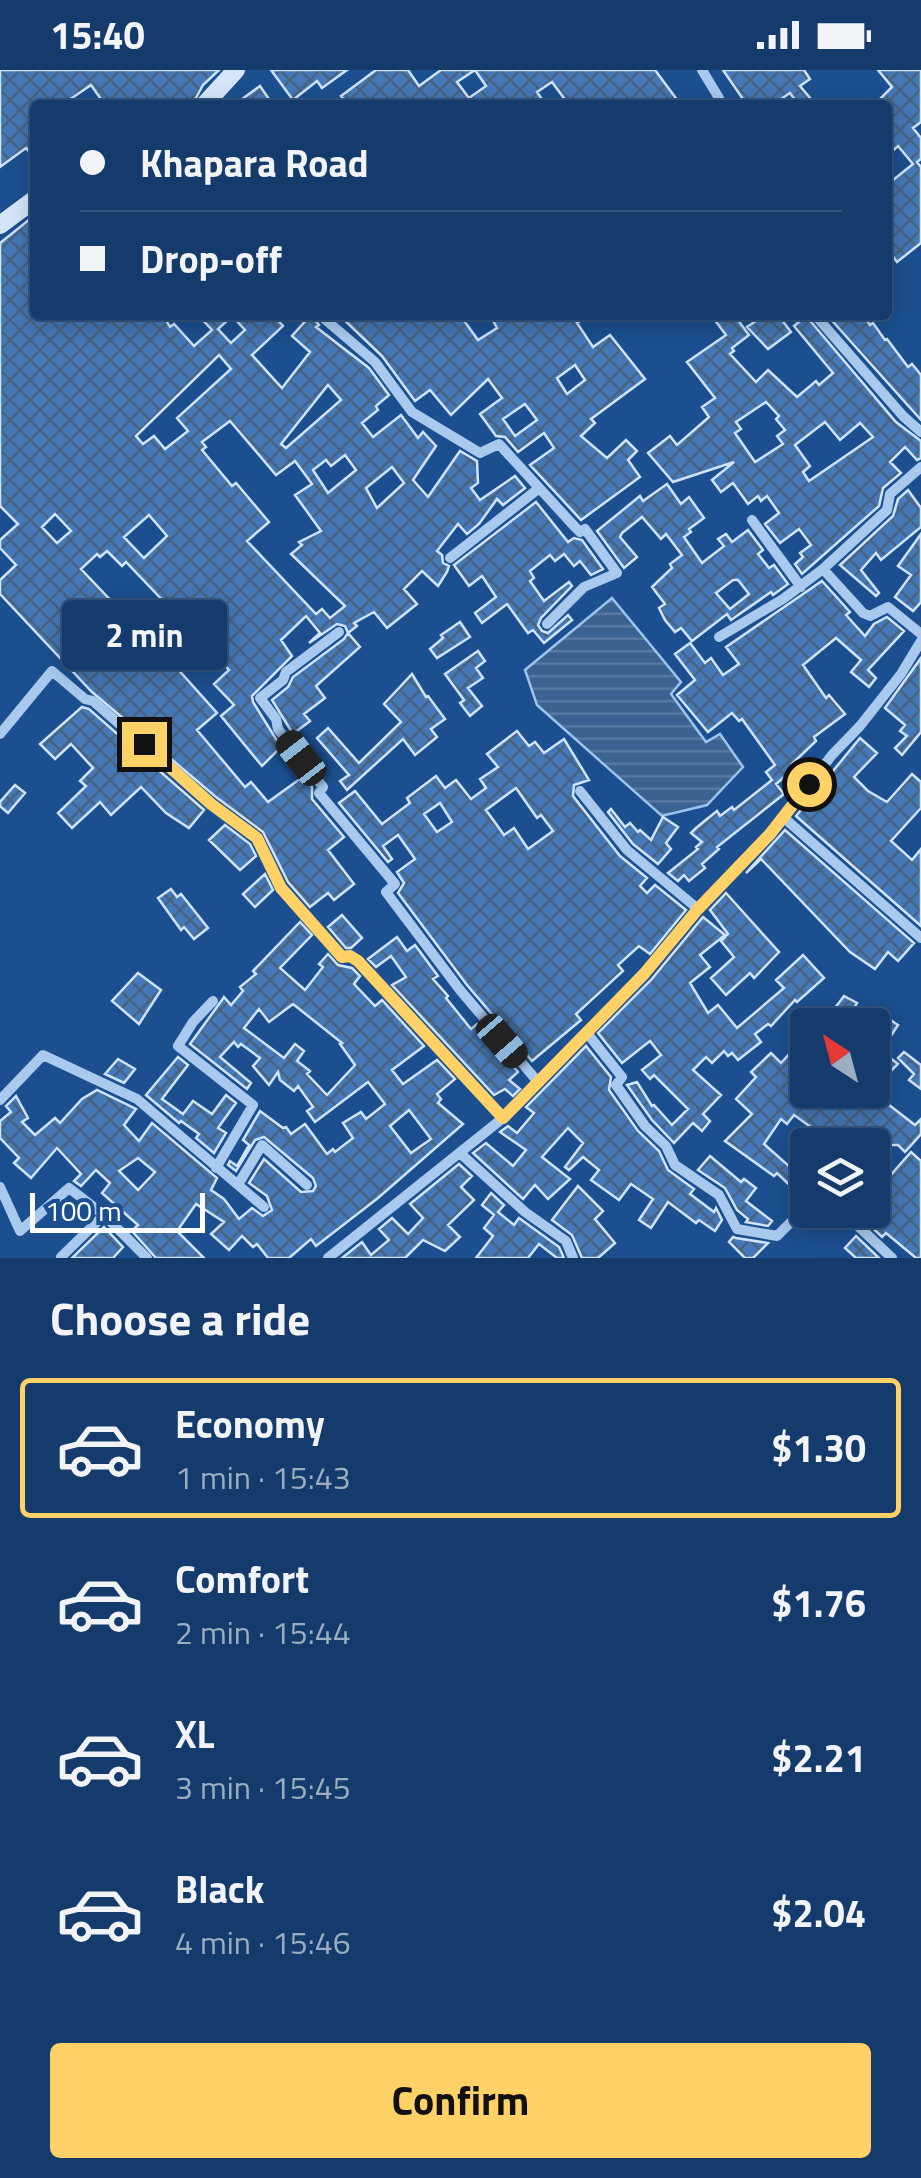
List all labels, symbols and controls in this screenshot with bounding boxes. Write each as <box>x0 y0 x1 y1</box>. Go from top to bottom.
text: 15:40 <box>50 6 145 64</box>
text: Khapara Road <box>140 134 369 192</box>
text: Drop-off <box>140 230 282 288</box>
callout: 2 min <box>62 599 226 669</box>
text: 2 min <box>106 611 183 659</box>
route end <box>122 722 167 767</box>
car <box>271 725 331 791</box>
route start <box>787 762 832 807</box>
north arrow <box>790 1008 890 1108</box>
map controls <box>790 1008 890 1228</box>
car <box>471 1009 533 1073</box>
button: layers <box>790 1128 890 1228</box>
scale bar <box>30 1188 205 1232</box>
text: 100 m <box>45 1189 122 1232</box>
text: Choose a ride <box>50 1284 310 1352</box>
text: Economy <box>175 1395 325 1453</box>
icon: car <box>55 1403 145 1493</box>
text: $1.30 <box>771 1419 866 1477</box>
text: 1 min · 15:43 <box>175 1453 351 1501</box>
text: Comfort <box>175 1550 309 1608</box>
icon: car <box>55 1558 145 1648</box>
text: $1.76 <box>771 1574 866 1632</box>
text: 2 min · 15:44 <box>175 1608 351 1656</box>
text: XL <box>175 1705 215 1763</box>
icon: car <box>55 1713 145 1803</box>
text: $2.21 <box>771 1729 866 1787</box>
text: 3 min · 15:45 <box>175 1763 351 1811</box>
text: Black <box>175 1860 264 1918</box>
icon: car <box>55 1868 145 1958</box>
text: $2.04 <box>771 1884 866 1942</box>
text: 4 min · 15:46 <box>175 1918 351 1966</box>
button: Confirm <box>50 2043 871 2158</box>

